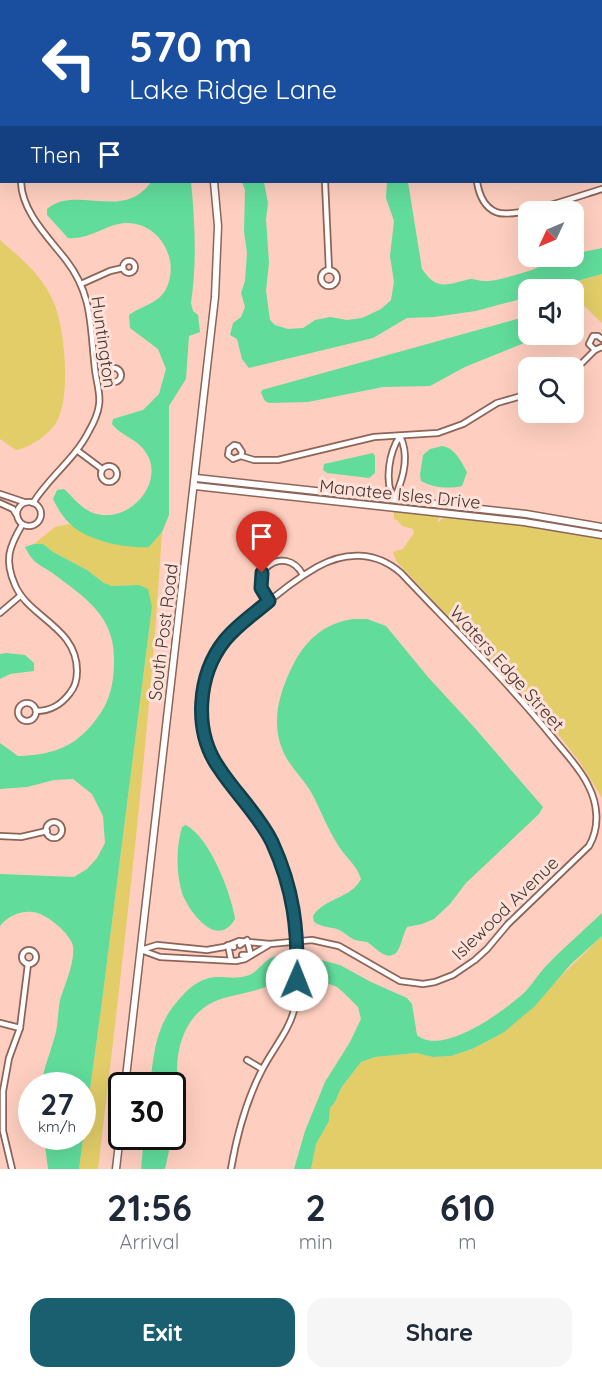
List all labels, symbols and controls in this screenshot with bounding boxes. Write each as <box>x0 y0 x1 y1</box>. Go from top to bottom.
text: 570 m <box>129 20 253 73</box>
icon: left <box>30 24 108 102</box>
text: Lake Ridge Lane <box>129 72 337 106</box>
icon: arrive <box>93 138 126 171</box>
text: Then <box>30 141 81 169</box>
north arrow <box>518 201 584 267</box>
map controls <box>518 201 584 423</box>
button: sound <box>518 279 584 345</box>
street label: Huntington <box>86 295 122 389</box>
button: search <box>518 357 584 423</box>
street label: Manatee Isles Drive <box>318 474 482 514</box>
pin <box>236 511 287 573</box>
icon: arrive <box>245 520 278 553</box>
street label: South Post Road <box>143 562 183 702</box>
street label: Waters Edge Street <box>445 601 569 735</box>
street label: Islewood Avenue <box>447 851 563 965</box>
position arrow <box>265 948 329 1012</box>
speed limit sign: 30 <box>108 1072 186 1150</box>
text: 27 <box>40 1085 74 1123</box>
text: km/h <box>38 1117 76 1136</box>
text: 21:56 <box>107 1185 192 1230</box>
text: 2 <box>306 1185 326 1230</box>
text: 610 <box>440 1185 495 1230</box>
text: Arrival <box>119 1229 179 1254</box>
text: min <box>299 1229 333 1254</box>
text: m <box>458 1229 477 1254</box>
button: Exit <box>30 1298 295 1367</box>
button: Share <box>307 1298 572 1367</box>

